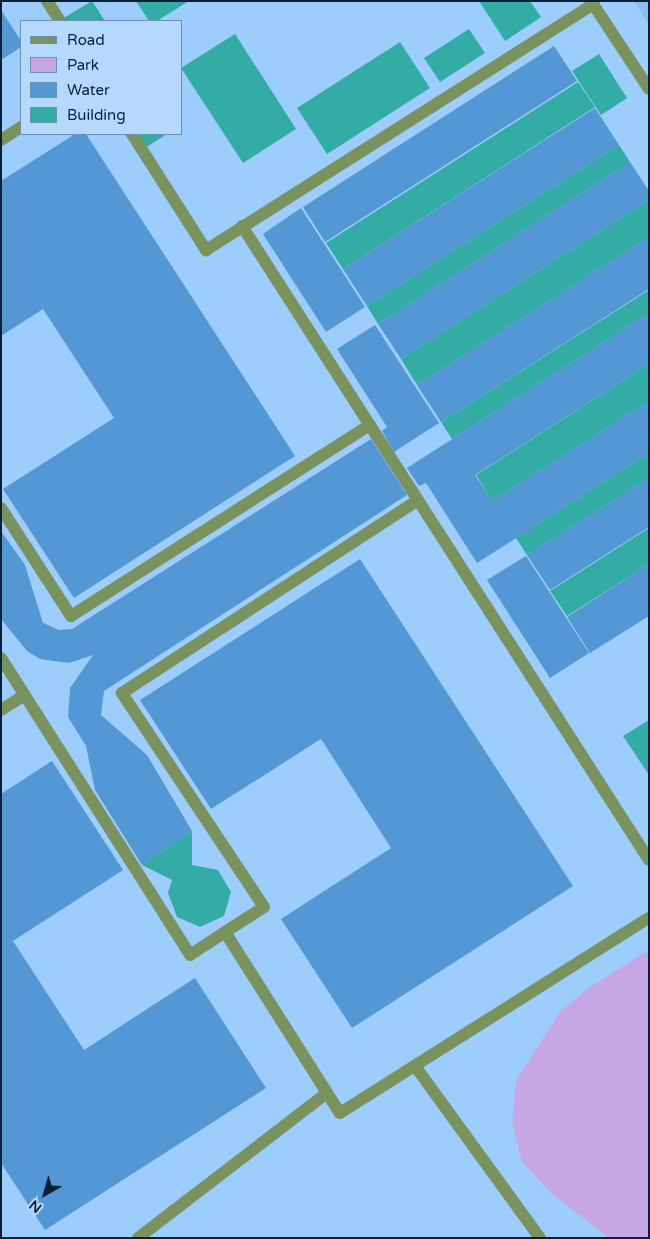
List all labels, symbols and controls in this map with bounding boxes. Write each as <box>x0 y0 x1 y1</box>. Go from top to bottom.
legend <box>20 20 182 135</box>
text: Road <box>67 31 105 49</box>
text: Park <box>67 56 99 74</box>
text: Water <box>67 81 110 99</box>
text: Building <box>67 106 126 124</box>
north arrow <box>20 1169 70 1219</box>
text: N <box>26 1196 45 1216</box>

